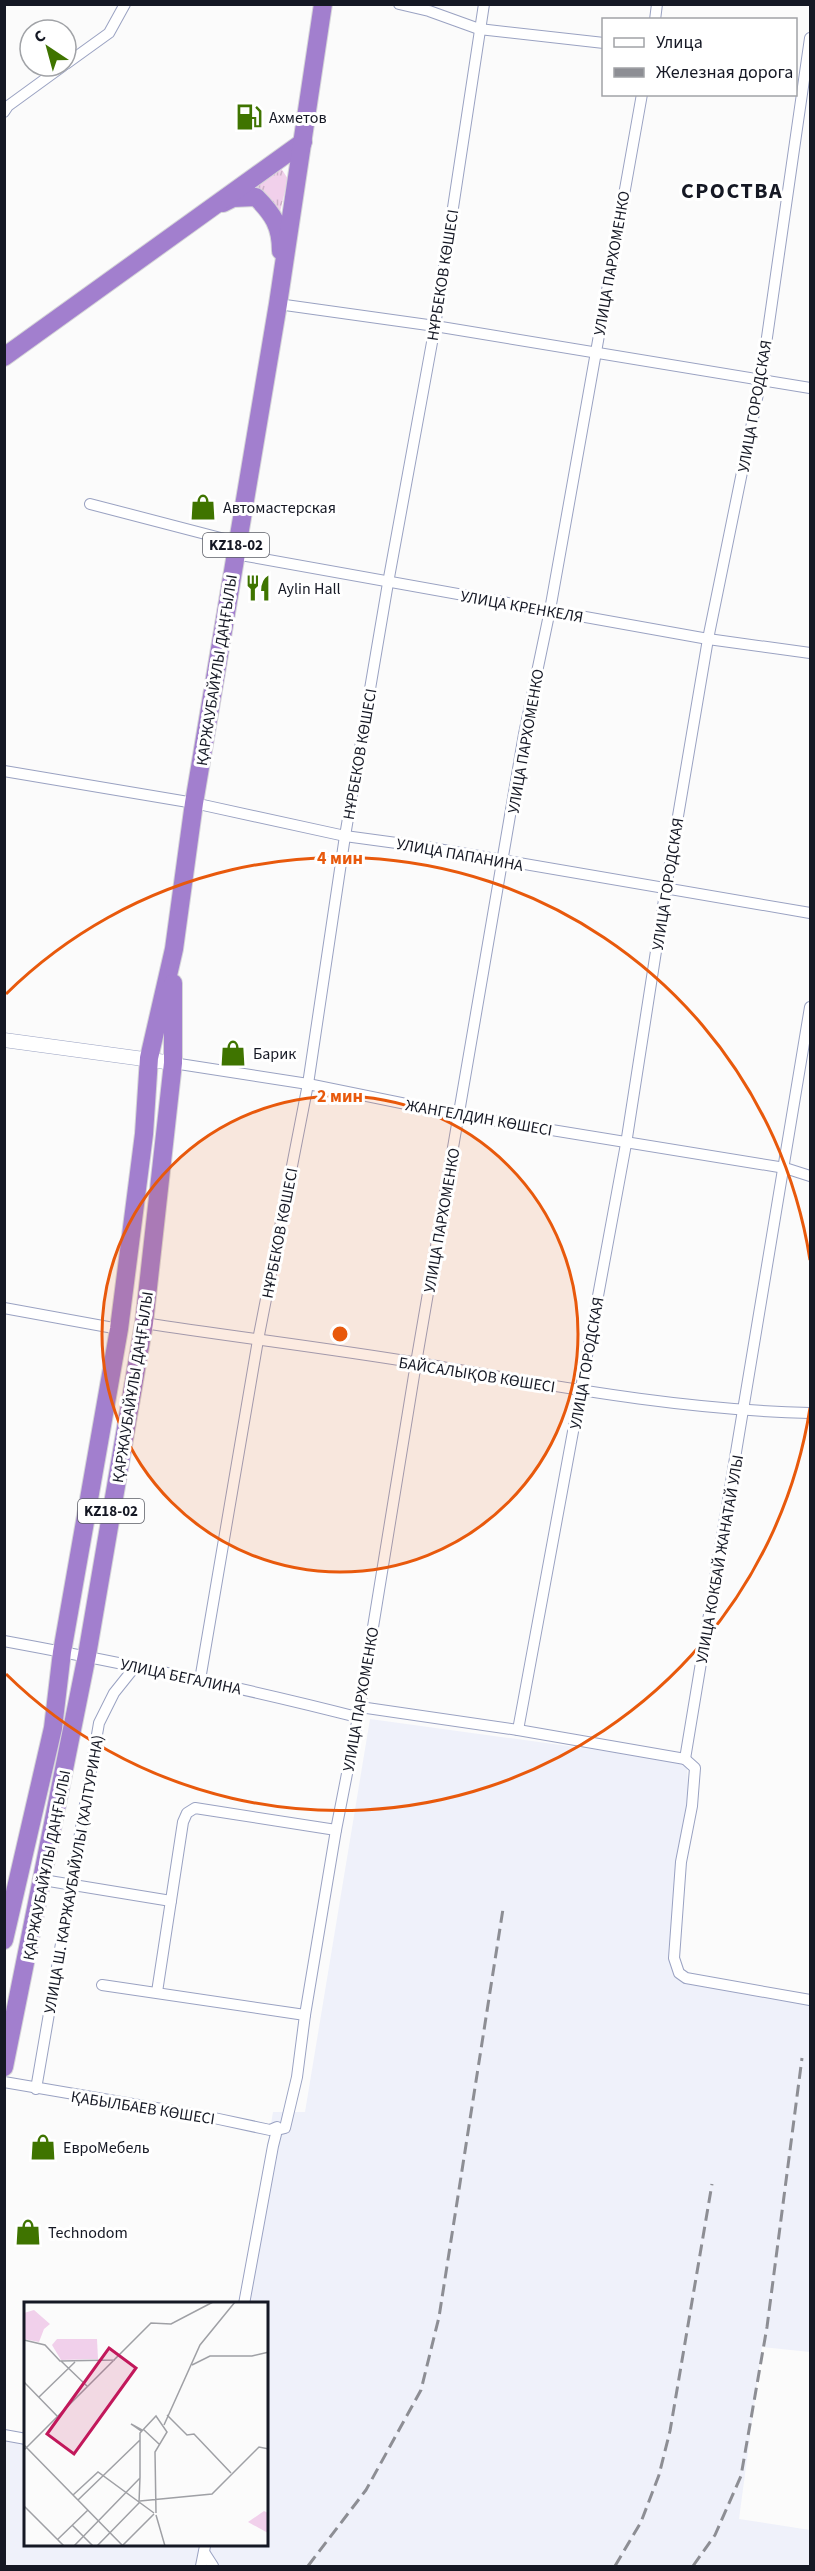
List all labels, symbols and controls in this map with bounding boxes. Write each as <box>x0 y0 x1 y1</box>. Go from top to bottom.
north arrow <box>18 18 78 78</box>
legend <box>602 18 797 96</box>
text: С <box>30 25 50 48</box>
text: Улица <box>656 30 703 55</box>
text: Железная дорога <box>656 60 793 85</box>
fuel station icon: Ахметов <box>234 102 264 132</box>
place label: Ахметов <box>269 107 327 129</box>
district label: СРОСТВА <box>681 175 783 207</box>
street label: УЛИЦА ПАРХОМЕНКО <box>588 189 636 337</box>
street label: НҰРБЕКОВ КӨШЕСІ <box>422 208 464 342</box>
street label: УЛИЦА ГОРОДСКАЯ <box>733 338 777 474</box>
shop icon: Автомастерская <box>188 492 218 522</box>
place label: Автомастерская <box>223 497 336 519</box>
road number: KZ18-02 <box>203 533 269 557</box>
street label: ҚАРЖАУБАЙҰЛЫ ДАҢҒЫЛЫ <box>191 573 243 767</box>
restaurant icon: Aylin Hall <box>243 573 273 603</box>
place label: Aylin Hall <box>278 578 341 600</box>
street label: УЛИЦА КРЕНКЕЛЯ <box>459 585 585 629</box>
street label: УЛИЦА ПАРХОМЕНКО <box>502 667 550 815</box>
street label: НҰРБЕКОВ КӨШЕСІ <box>338 687 382 821</box>
street label: УЛИЦА ГОРОДСКАЯ <box>647 816 689 952</box>
street label: УЛИЦА ПАПАНИНА <box>395 833 525 877</box>
text: 4 мин <box>317 846 363 871</box>
shop icon: Барик <box>218 1038 248 1068</box>
place label: Барик <box>253 1043 296 1065</box>
text: 2 мин <box>317 1084 363 1109</box>
street label: ЖАНГЕЛДИН КӨШЕСІ <box>404 1094 554 1142</box>
street label: УЛИЦА ПАРХОМЕНКО <box>418 1146 466 1294</box>
street label: НҰРБЕКОВ КӨШЕСІ <box>257 1166 303 1300</box>
street label: ҚАРЖАУБАЙҰЛЫ ДАҢҒЫЛЫ <box>107 1290 159 1484</box>
street label: УЛИЦА ГОРОДСКАЯ <box>565 1295 609 1431</box>
centre of rings <box>330 1324 350 1344</box>
street label: БАЙСАЛЫҚОВ КӨШЕСІ <box>397 1352 557 1398</box>
street label: УЛИЦА КОКБАЙ ЖАНАТАЙ УЛЫ <box>691 1453 749 1665</box>
road number: KZ18-02 <box>78 1499 144 1523</box>
street label: УЛИЦА ПАРХОМЕНКО <box>337 1625 385 1773</box>
street label: УЛИЦА БЕГАЛИНА <box>118 1653 244 1701</box>
street label: УЛИЦА Ш. КАРЖАУБАЙУЛЫ (ХАЛТУРИНА) <box>39 1733 109 2015</box>
street label: ҚАРЖАУБАЙҰЛЫ ДАҢҒЫЛЫ <box>18 1768 76 1962</box>
street label: ҚАБЫЛБАЕВ КӨШЕСІ <box>69 2086 216 2130</box>
shop icon: ЕвроМебель <box>28 2132 58 2162</box>
place label: ЕвроМебель <box>63 2137 150 2159</box>
shop icon: Technodom <box>13 2217 43 2247</box>
place label: Technodom <box>48 2222 128 2244</box>
inset map <box>24 2302 268 2547</box>

